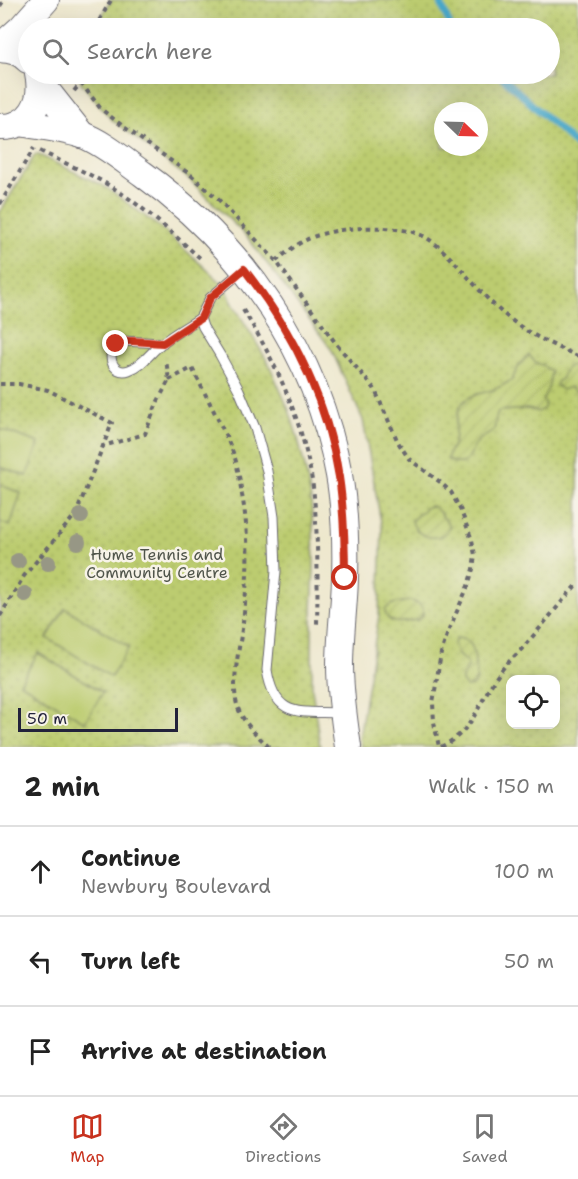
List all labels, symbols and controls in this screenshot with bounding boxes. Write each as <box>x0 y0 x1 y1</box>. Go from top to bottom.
search box <box>18 18 560 84</box>
icon: search <box>39 35 72 68</box>
text: Search here <box>87 37 213 66</box>
north arrow <box>434 102 488 156</box>
route end <box>102 330 128 356</box>
park label: Hume Tennis and Community Centre <box>86 544 228 583</box>
route start <box>331 564 357 590</box>
map controls <box>506 675 560 729</box>
button: locate <box>506 675 560 729</box>
scale bar <box>18 705 178 732</box>
text: 50 m <box>27 708 67 729</box>
text: 2 min <box>24 769 100 804</box>
text: Walk · 150 m <box>428 773 554 799</box>
text: Continue <box>81 844 181 873</box>
icon: ahead <box>24 855 57 888</box>
text: 100 m <box>494 858 554 884</box>
text: Newbury Boulevard <box>81 873 271 899</box>
icon: left <box>24 945 57 978</box>
text: Turn left <box>81 947 180 976</box>
text: 50 m <box>504 948 554 974</box>
icon: arrive <box>24 1035 57 1068</box>
text: Arrive at destination <box>81 1037 327 1066</box>
tab: Map <box>70 1110 105 1167</box>
tab: Directions <box>245 1110 322 1167</box>
tab: Saved <box>462 1110 508 1167</box>

